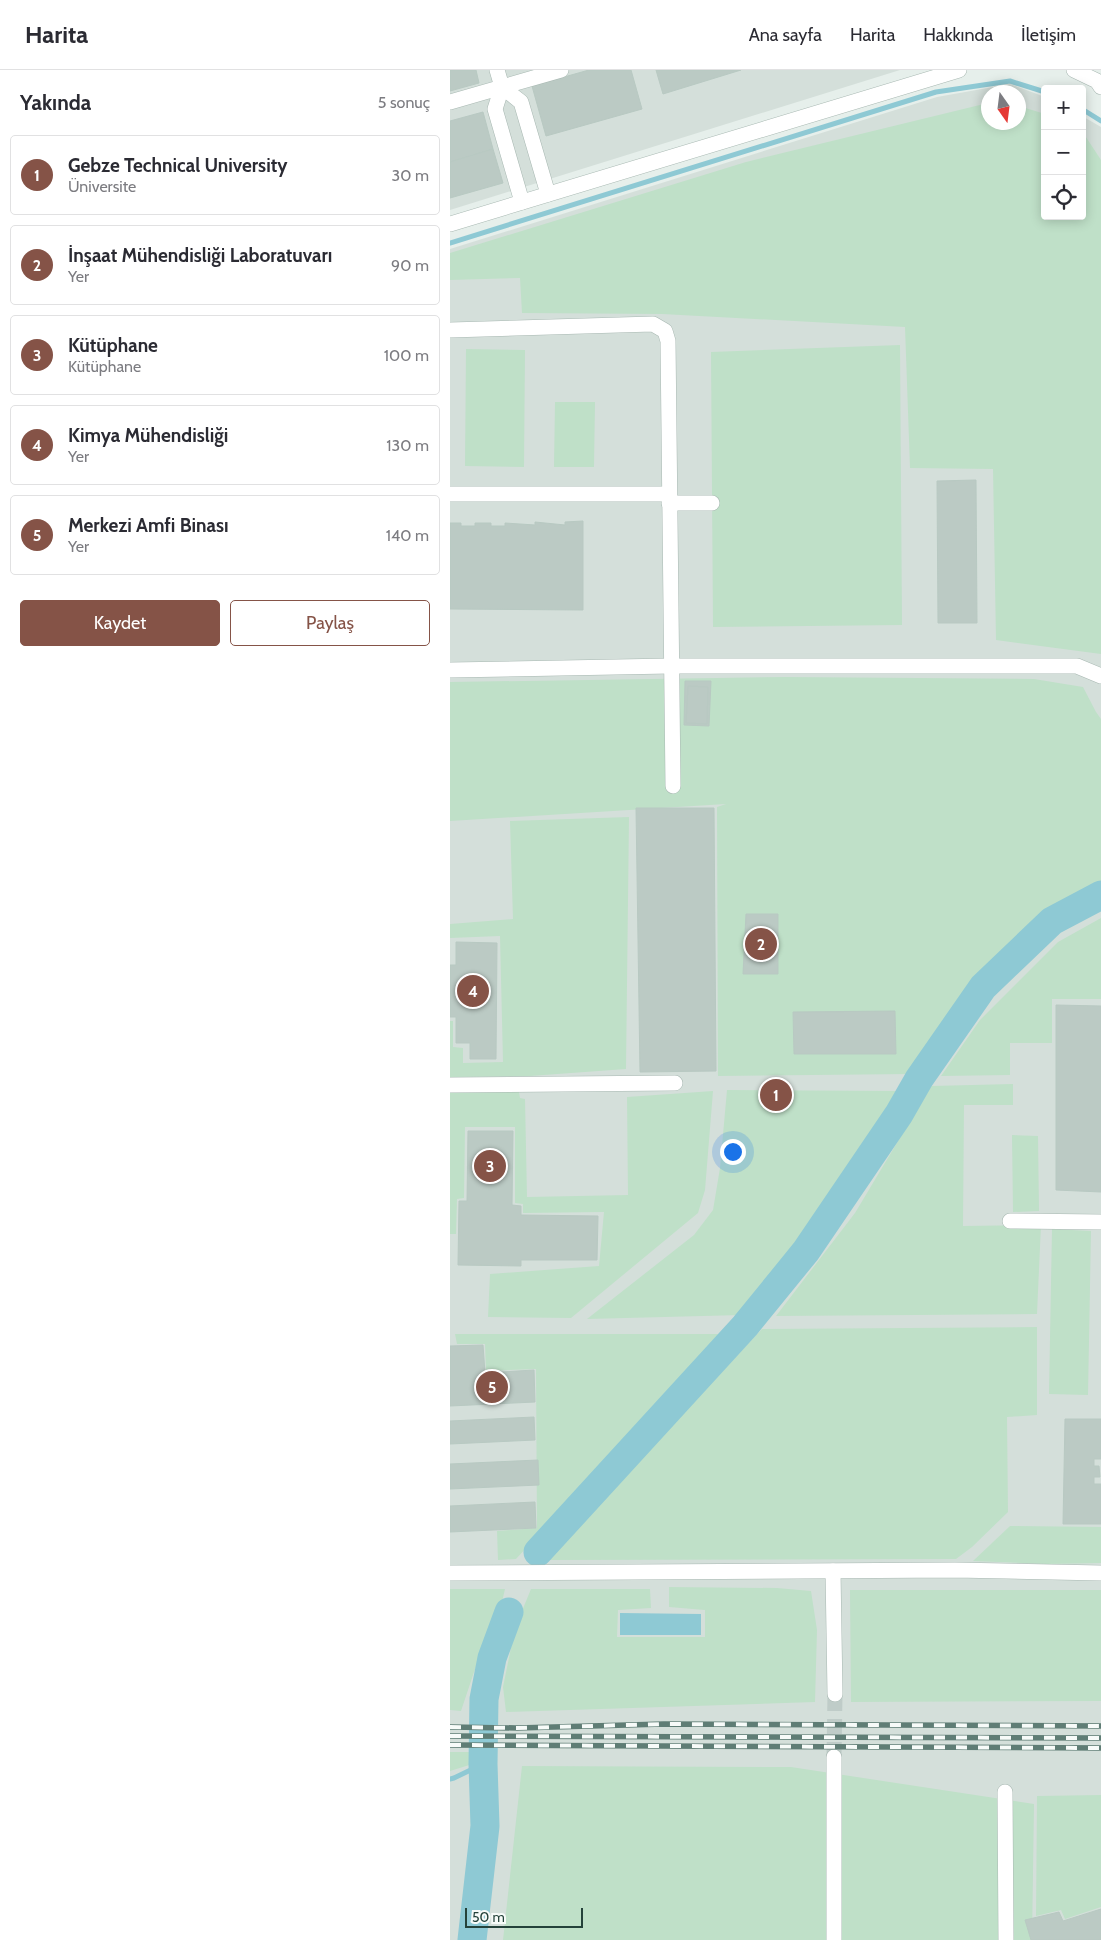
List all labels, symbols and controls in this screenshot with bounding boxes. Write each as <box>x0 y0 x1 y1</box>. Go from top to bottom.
text: Harita <box>25 20 88 49</box>
text: Ana sayfa <box>749 24 822 46</box>
text: Harita <box>850 24 895 46</box>
text: Hakkında <box>923 24 993 46</box>
text: İletişim <box>1021 24 1076 46</box>
north arrow <box>981 85 1026 130</box>
map controls <box>1041 85 1086 220</box>
button: + <box>1041 85 1086 130</box>
text: Yakında <box>20 90 91 115</box>
text: 5 sonuç <box>378 93 430 112</box>
button: − <box>1041 130 1086 175</box>
text: Gebze Technical University <box>68 154 287 177</box>
text: 1 <box>34 166 40 185</box>
text: 30 m <box>392 166 429 185</box>
button: locate <box>1041 175 1086 220</box>
text: Üniversite <box>68 177 136 196</box>
text: İnşaat Mühendisliği Laboratuvarı <box>68 244 332 267</box>
text: 2 <box>33 256 41 275</box>
text: 90 m <box>391 256 429 275</box>
text: Yer <box>68 267 89 286</box>
text: Kütüphane <box>68 334 158 357</box>
text: 3 <box>33 346 41 365</box>
text: 100 m <box>384 346 429 365</box>
text: Kütüphane <box>68 357 141 376</box>
text: Kimya Mühendisliği <box>68 424 228 447</box>
text: 4 <box>32 436 42 455</box>
text: 130 m <box>386 436 429 455</box>
text: Yer <box>68 447 89 466</box>
text: Merkezi Amfi Binası <box>68 514 229 537</box>
text: 5 <box>33 526 41 545</box>
text: 140 m <box>386 526 429 545</box>
text: Yer <box>68 537 89 556</box>
button: Kaydet <box>20 600 220 646</box>
button: Paylaş <box>230 600 430 646</box>
pin: 2 <box>745 925 777 963</box>
pin: 4 <box>457 972 489 1010</box>
pin: 1 <box>760 1076 792 1114</box>
your location <box>720 1139 746 1165</box>
pin: 3 <box>474 1147 506 1185</box>
pin: 5 <box>476 1368 508 1406</box>
scale bar <box>465 1905 582 1928</box>
text: 50 m <box>472 1908 505 1926</box>

